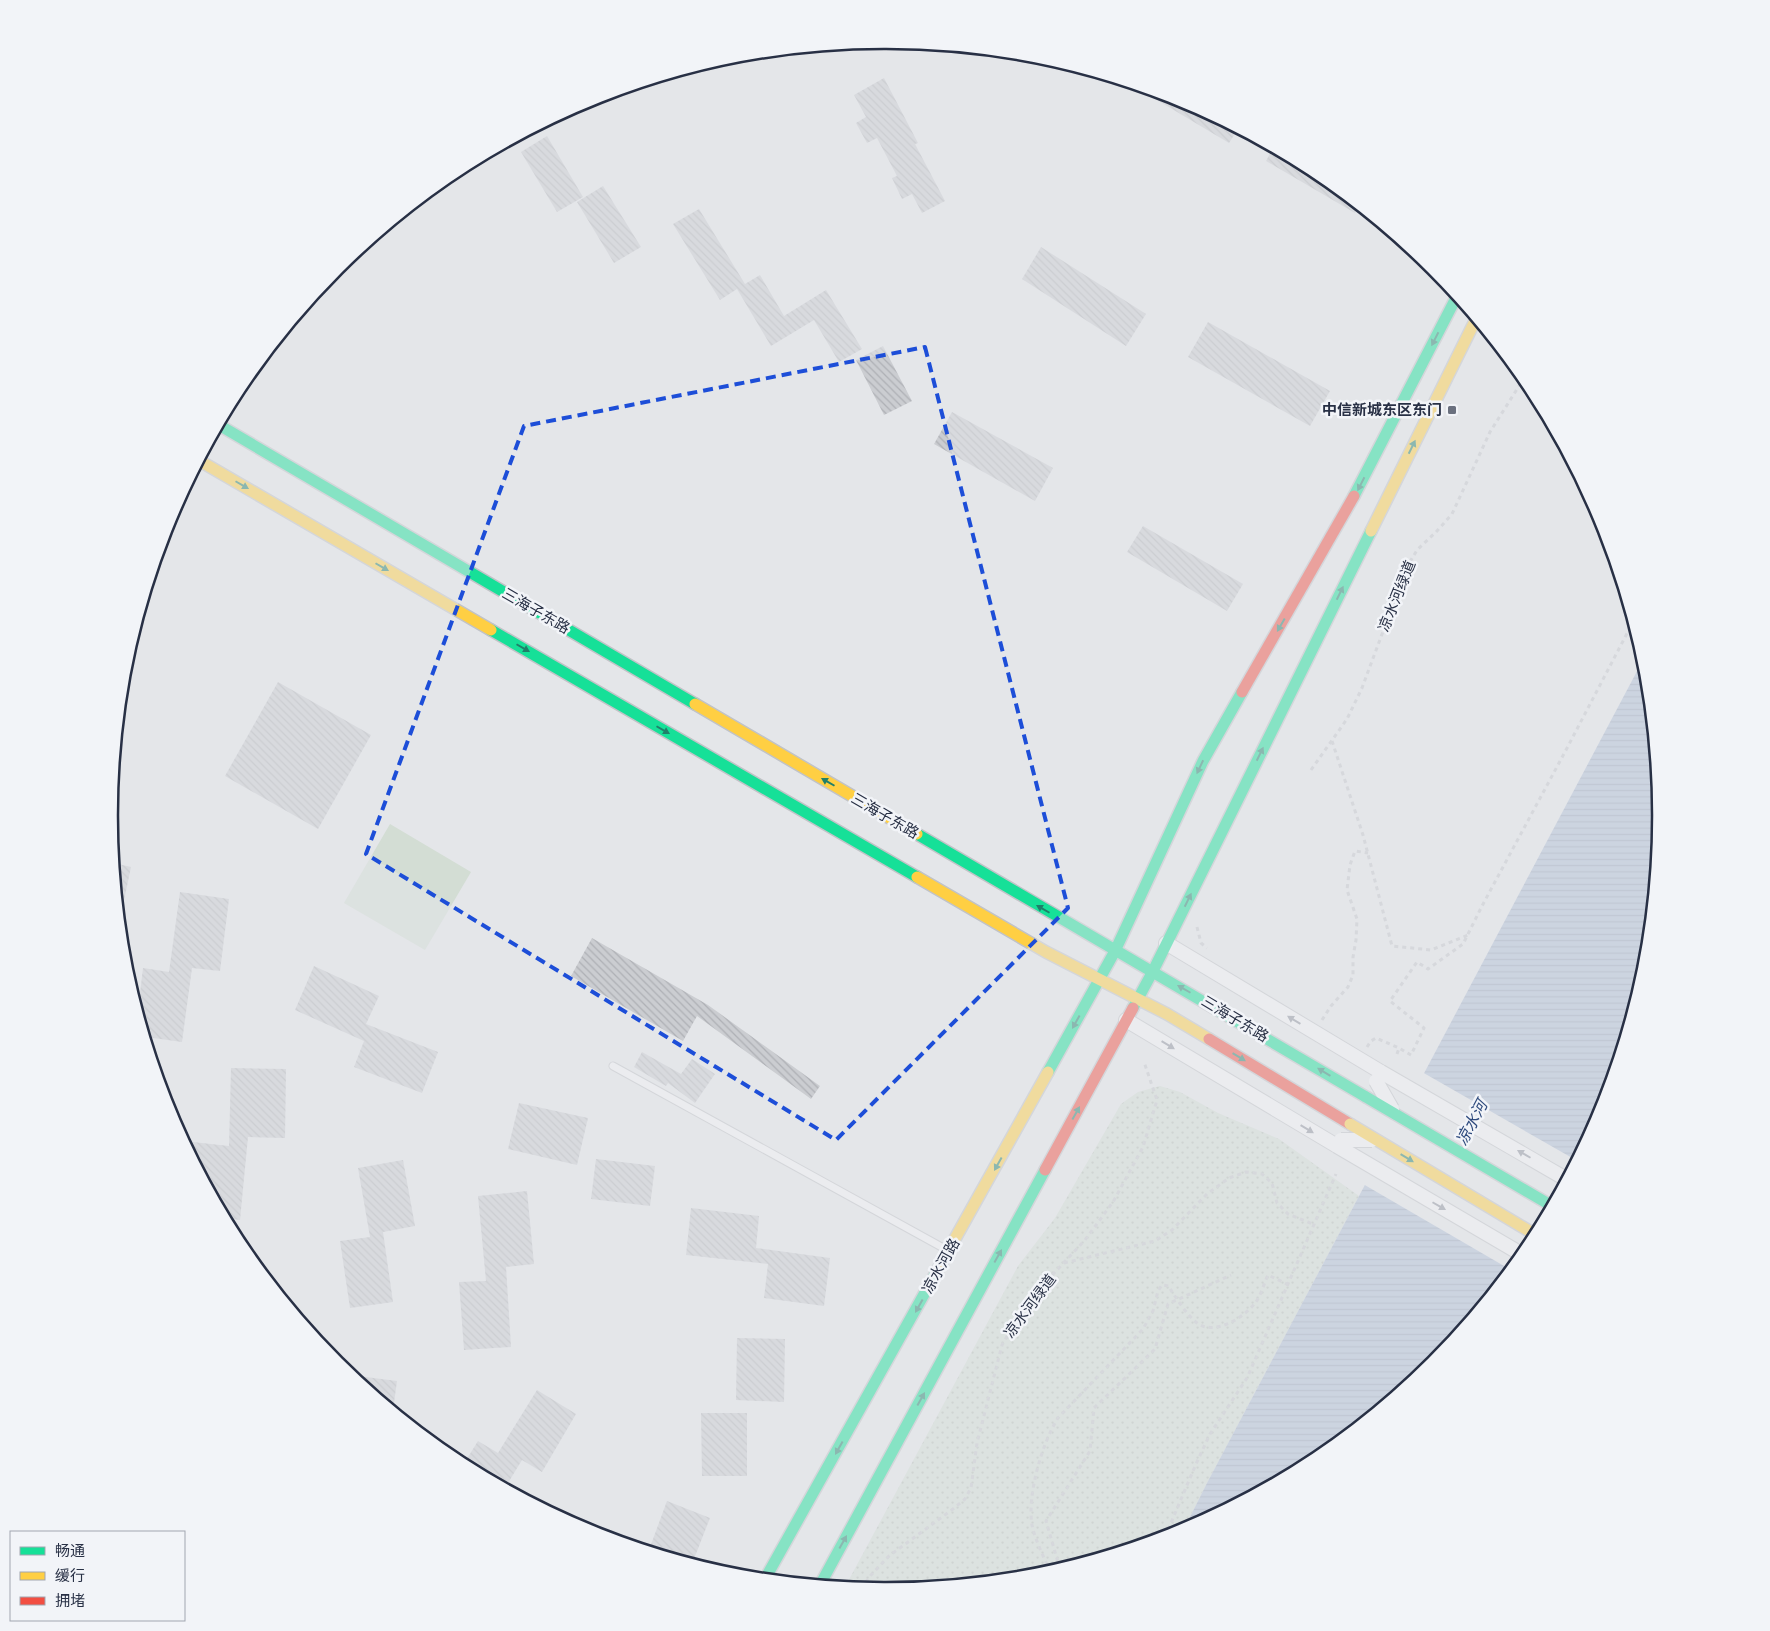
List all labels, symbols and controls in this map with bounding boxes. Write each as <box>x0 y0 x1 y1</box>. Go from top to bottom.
one-way arrow <box>1431 332 1439 347</box>
place label: 中信新城东区东门 <box>1322 400 1442 420</box>
marker: 中信新城东区东门 <box>1446 404 1458 416</box>
one-way arrow <box>1408 440 1416 455</box>
one-way arrow <box>1357 477 1365 491</box>
one-way arrow <box>234 481 249 489</box>
street label: 凉水河绿道 <box>1374 557 1420 635</box>
one-way arrow <box>376 562 389 571</box>
street label: 三海子东路 <box>499 584 573 638</box>
one-way arrow <box>1336 586 1344 600</box>
one-way arrow <box>1276 619 1285 632</box>
one-way arrow <box>515 644 530 652</box>
one-way arrow <box>657 725 670 734</box>
one-way arrow <box>1256 747 1264 761</box>
one-way arrow <box>1196 759 1204 774</box>
one-way arrow <box>821 778 834 787</box>
street label: 三海子东路 <box>848 789 922 843</box>
one-way arrow <box>1184 893 1192 907</box>
one-way arrow <box>1037 904 1050 913</box>
one-way arrow <box>1178 985 1191 994</box>
street label: 三海子东路 <box>1198 991 1272 1047</box>
one-way arrow <box>1072 1015 1081 1029</box>
one-way arrow <box>1287 1016 1300 1025</box>
one-way arrow <box>1161 1041 1174 1050</box>
one-way arrow <box>1232 1053 1245 1062</box>
one-way arrow <box>1318 1068 1331 1077</box>
water label: 凉水河 <box>1451 1094 1494 1149</box>
one-way arrow <box>1072 1106 1080 1121</box>
one-way arrow <box>1301 1124 1314 1133</box>
one-way arrow <box>1517 1150 1530 1159</box>
one-way arrow <box>1400 1154 1413 1163</box>
one-way arrow <box>993 1158 1002 1171</box>
one-way arrow <box>1433 1201 1446 1210</box>
street label: 凉水河路 <box>918 1235 964 1297</box>
one-way arrow <box>994 1249 1002 1263</box>
street label: 凉水河绿道 <box>999 1270 1061 1342</box>
one-way arrow <box>914 1300 923 1313</box>
one-way arrow <box>916 1392 925 1406</box>
one-way arrow <box>835 1440 843 1455</box>
legend <box>10 1531 185 1621</box>
one-way arrow <box>839 1534 847 1549</box>
text: 畅通 <box>55 1541 85 1561</box>
text: 缓行 <box>55 1566 85 1586</box>
text: 拥堵 <box>55 1591 85 1611</box>

